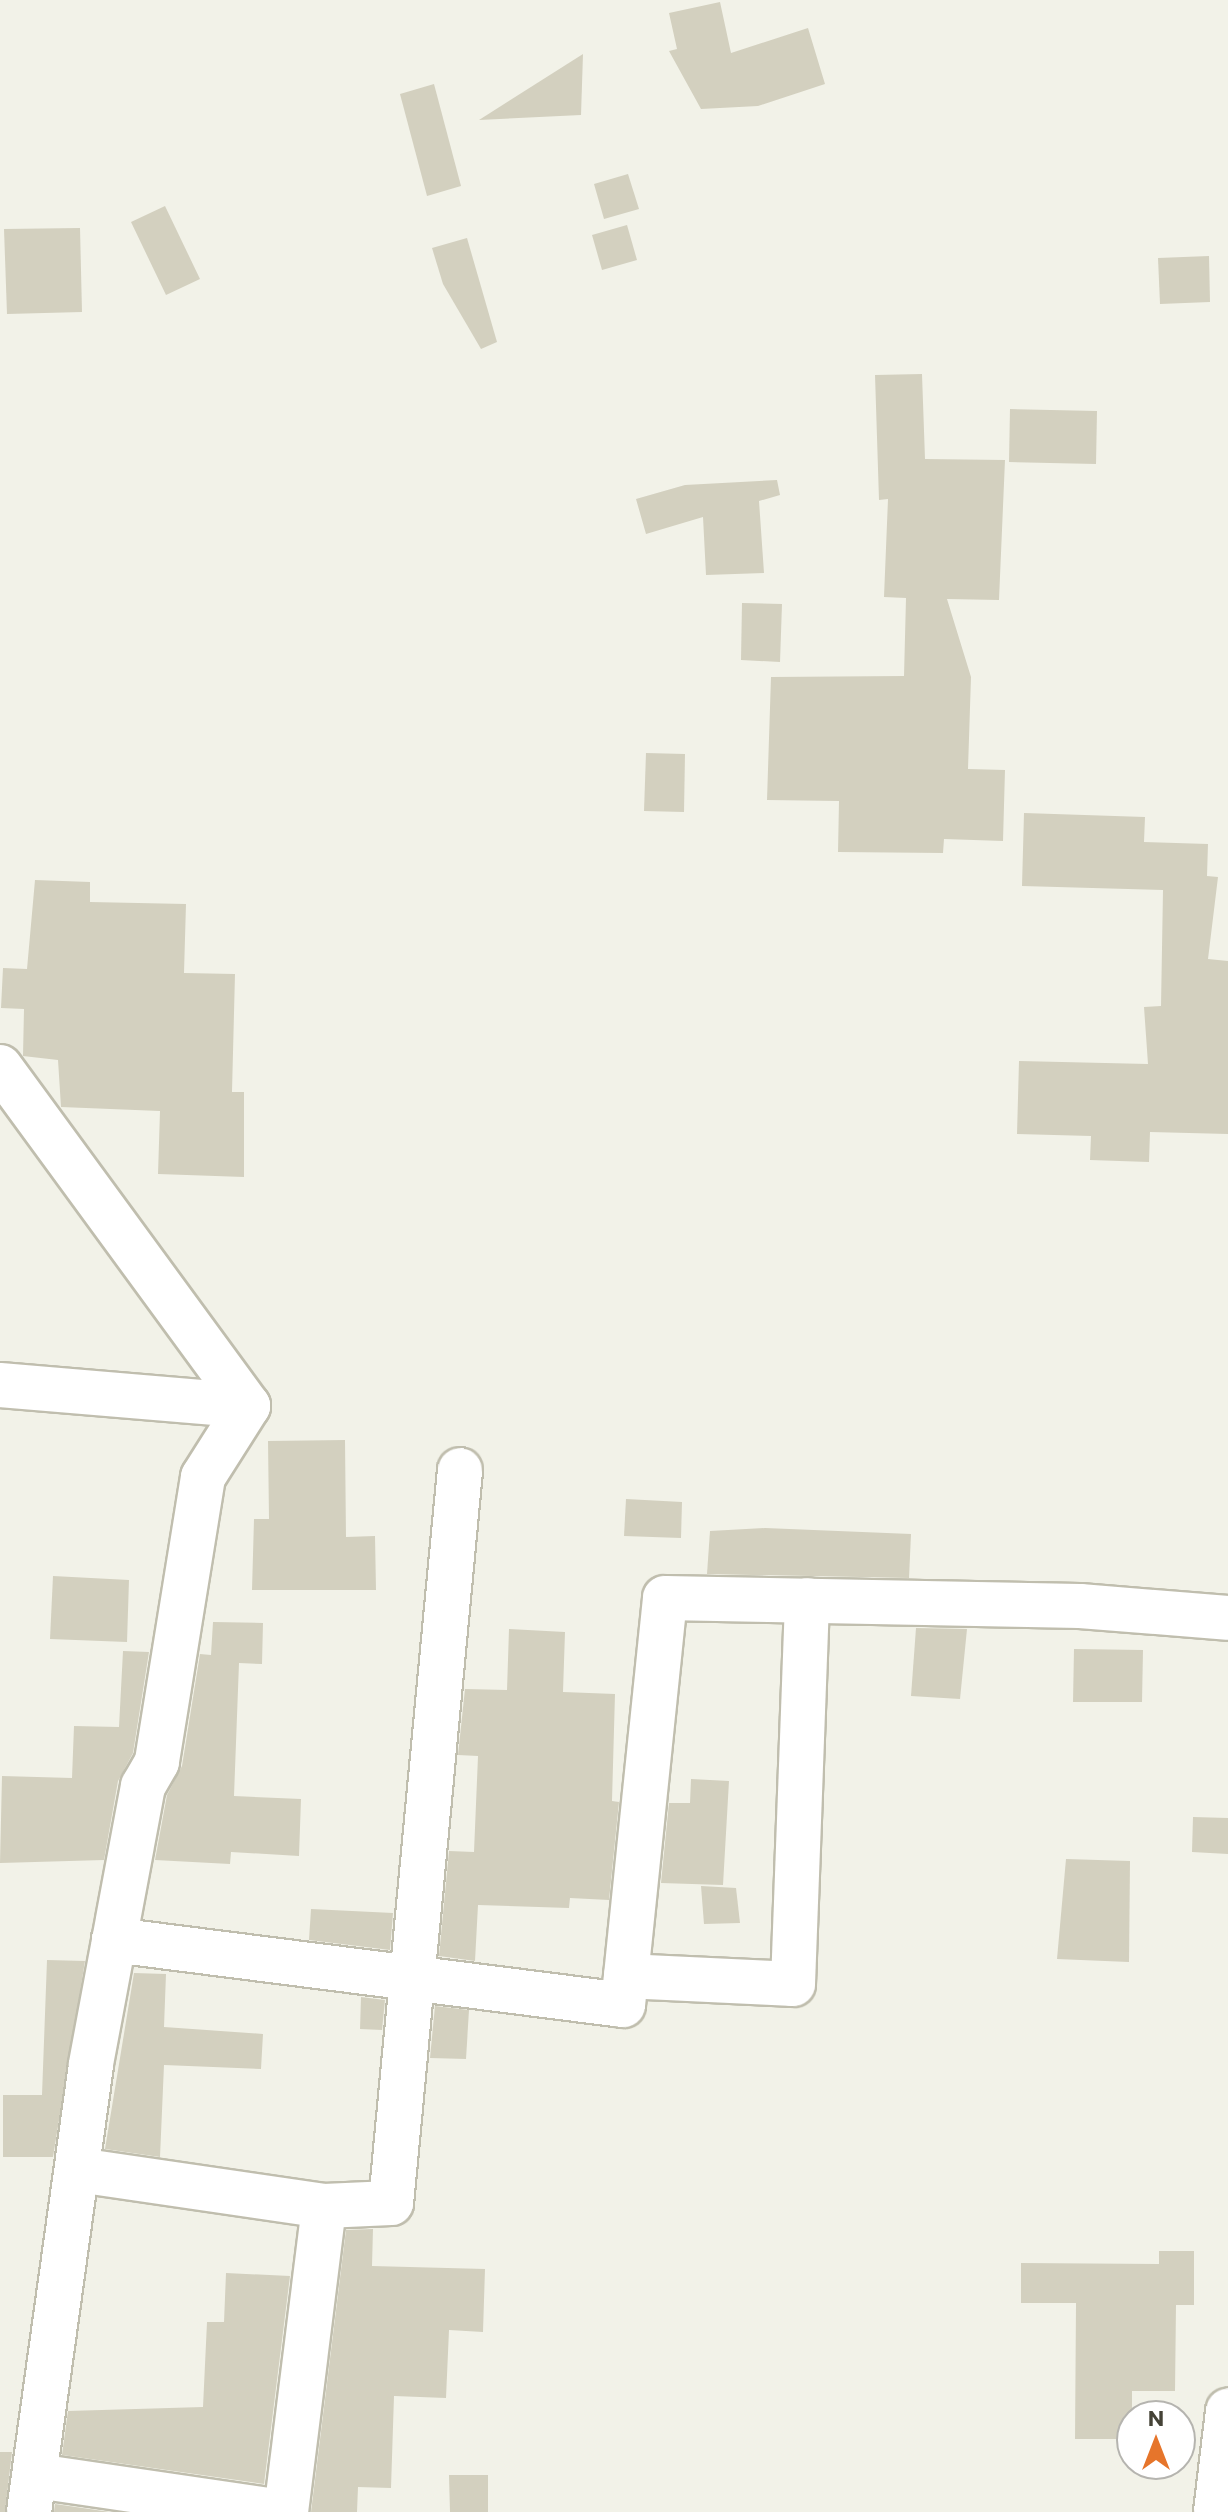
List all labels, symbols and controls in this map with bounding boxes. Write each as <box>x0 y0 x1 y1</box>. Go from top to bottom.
north arrow <box>1116 2400 1196 2480</box>
text: N <box>1148 2404 1164 2431</box>

